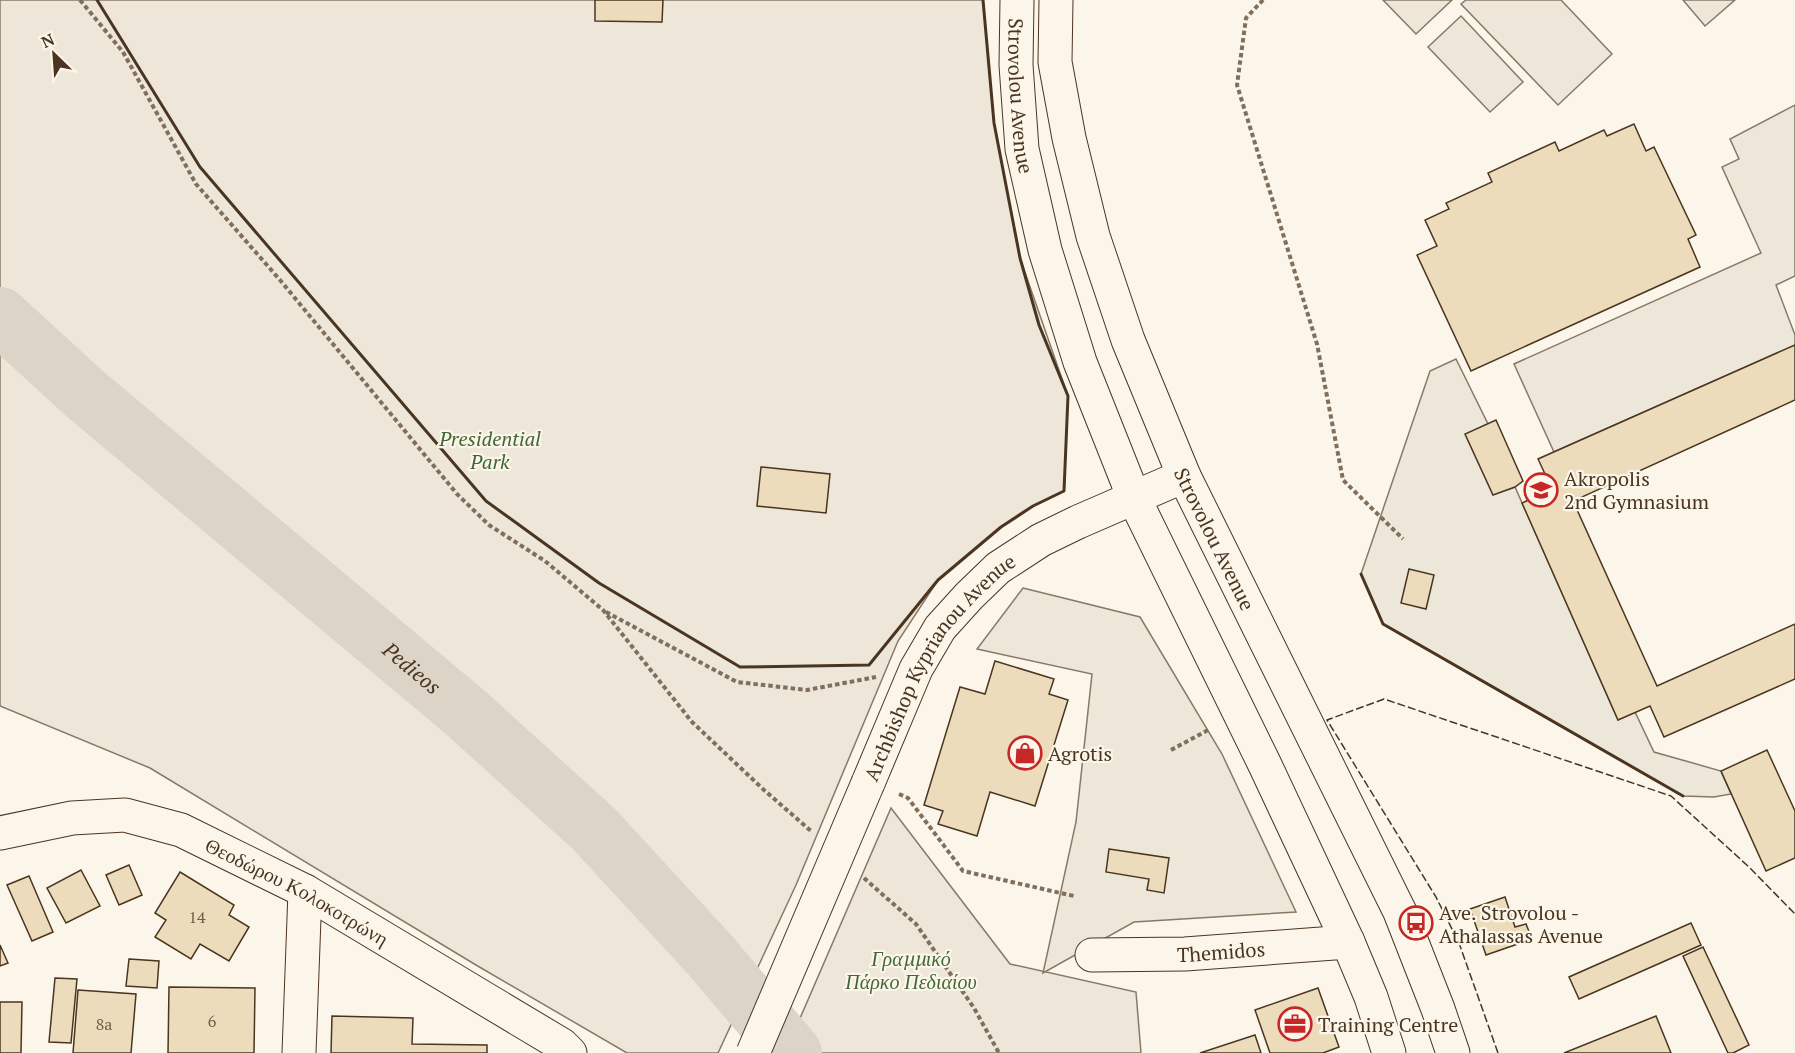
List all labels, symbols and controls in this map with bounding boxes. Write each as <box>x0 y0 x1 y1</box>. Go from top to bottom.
street label: Strovolou Avenue <box>1002 18 1041 176</box>
north arrow <box>24 24 84 84</box>
text: N <box>38 28 58 53</box>
park label: Presidential Park <box>438 425 541 475</box>
street label: Strovolou Avenue <box>1168 463 1262 615</box>
place label: Akropolis 2nd Gymnasium <box>1564 465 1709 515</box>
school or university icon: Akropolis 2nd Gymnasium <box>1523 472 1559 508</box>
street label: Archbishop Kyprianou Avenue <box>857 547 1020 785</box>
water label: Pedieos <box>376 635 447 700</box>
shop icon: Agrotis <box>1007 735 1043 771</box>
place label: Agrotis <box>1048 740 1112 767</box>
street label: Θεοδώρου Κολοκοτρώνη <box>201 831 394 952</box>
place label: Ave. Strovolou - Athalassas Avenue <box>1439 899 1603 949</box>
bus stop icon: Ave. Strovolou - Athalassas Avenue <box>1398 905 1434 941</box>
house number: 14 <box>188 906 206 928</box>
street label: Themidos <box>1177 935 1266 968</box>
park label: Γραμμικό Πάρκο Πεδιαίου <box>844 945 977 995</box>
office icon: Training Centre <box>1277 1006 1313 1042</box>
house number: 6 <box>208 1010 217 1032</box>
place label: Training Centre <box>1318 1011 1458 1038</box>
house number: 8a <box>96 1013 112 1035</box>

